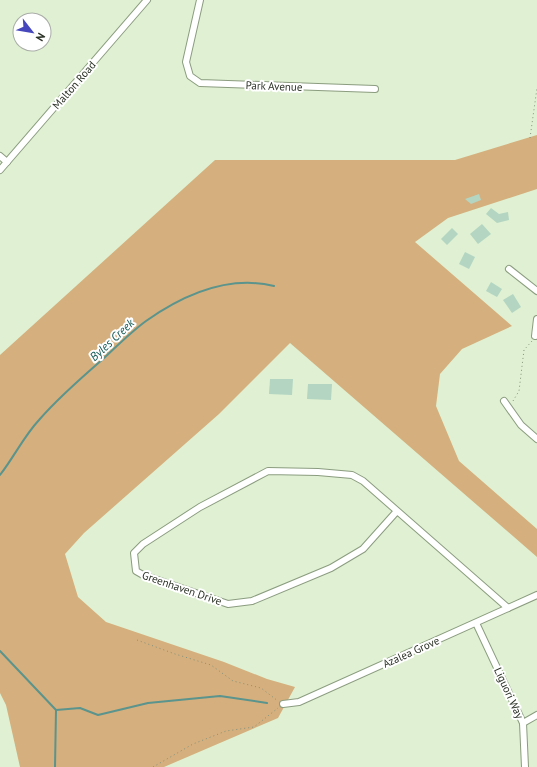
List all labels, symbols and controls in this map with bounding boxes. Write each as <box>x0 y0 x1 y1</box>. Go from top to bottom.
north arrow <box>12 12 52 52</box>
text: N <box>33 30 48 44</box>
street label: Malton Road <box>49 58 99 112</box>
street label: Park Avenue <box>245 78 303 94</box>
water label: Byles Creek <box>86 315 137 364</box>
street label: Greenhaven Drive <box>140 568 224 608</box>
street label: Azalea Grove <box>380 633 442 671</box>
street label: Liguori Way <box>491 665 527 722</box>

